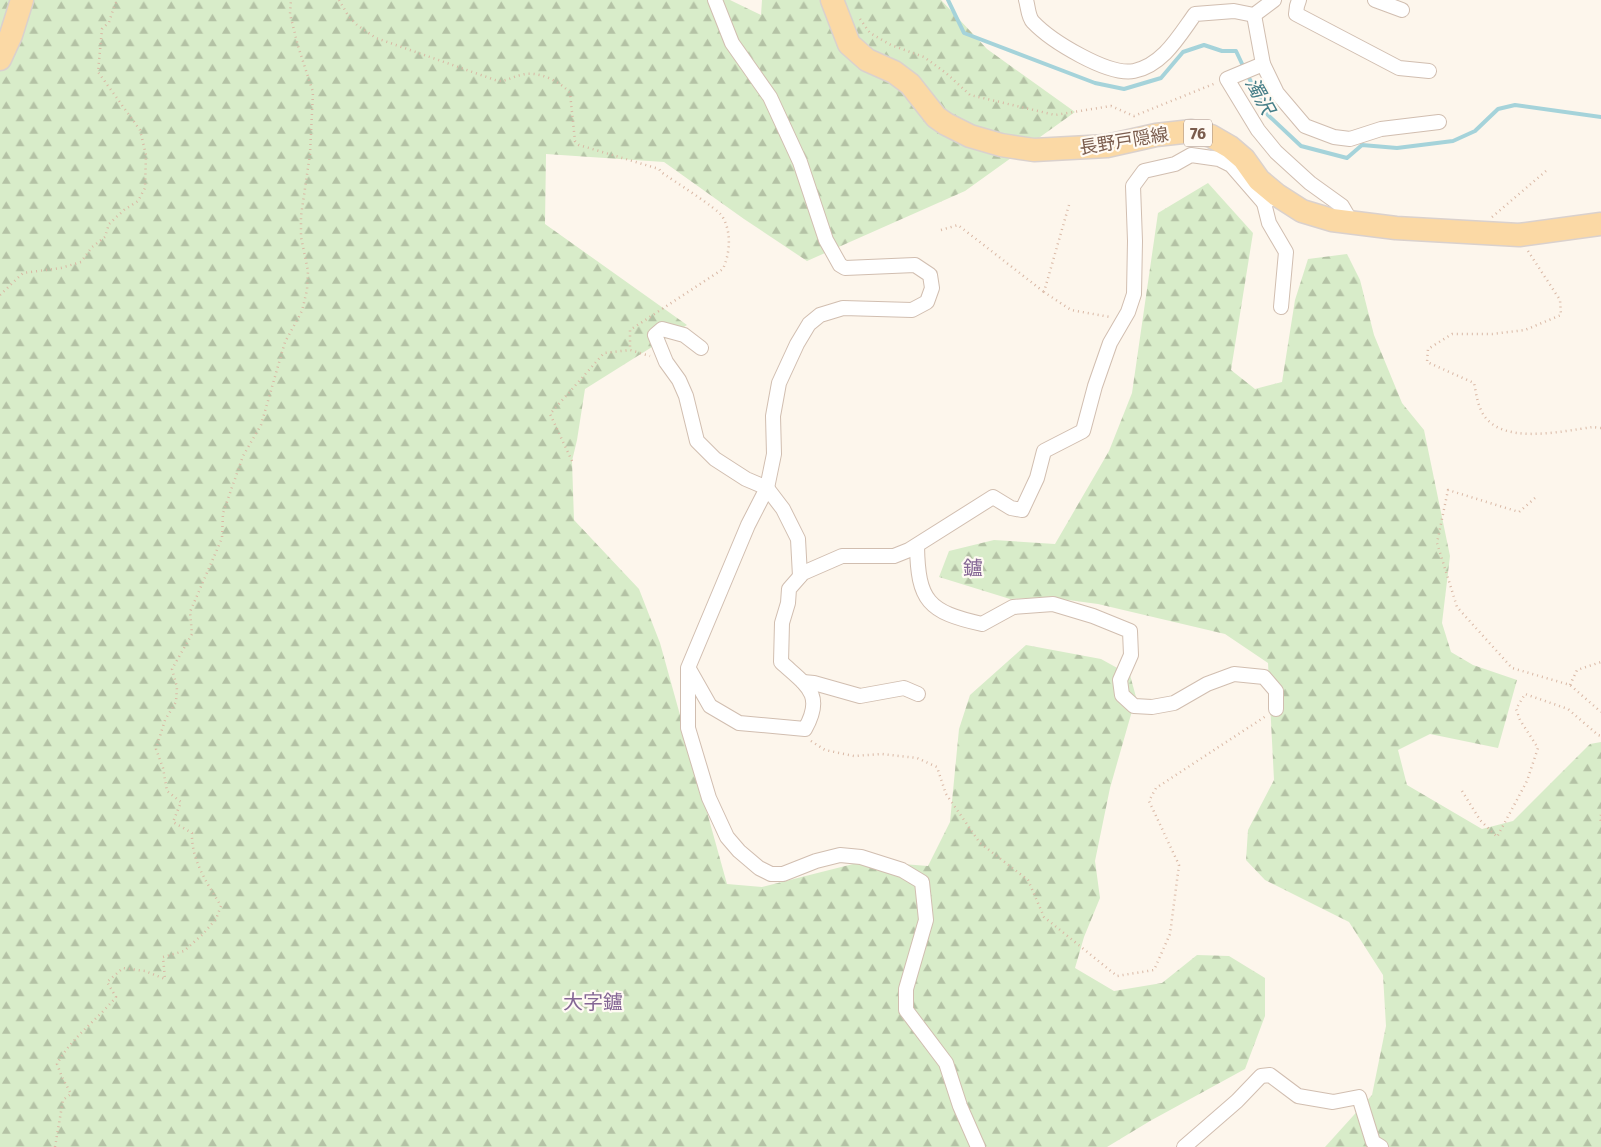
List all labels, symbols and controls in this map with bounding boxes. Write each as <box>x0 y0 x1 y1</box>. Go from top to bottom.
water label: 濁沢 <box>1241 74 1281 121</box>
road number: 76 <box>1184 120 1212 146</box>
street label: 長野戸隠線 <box>1078 123 1170 159</box>
district label: 鑪 <box>963 556 983 580</box>
district label: 大字鑪 <box>563 990 623 1014</box>

